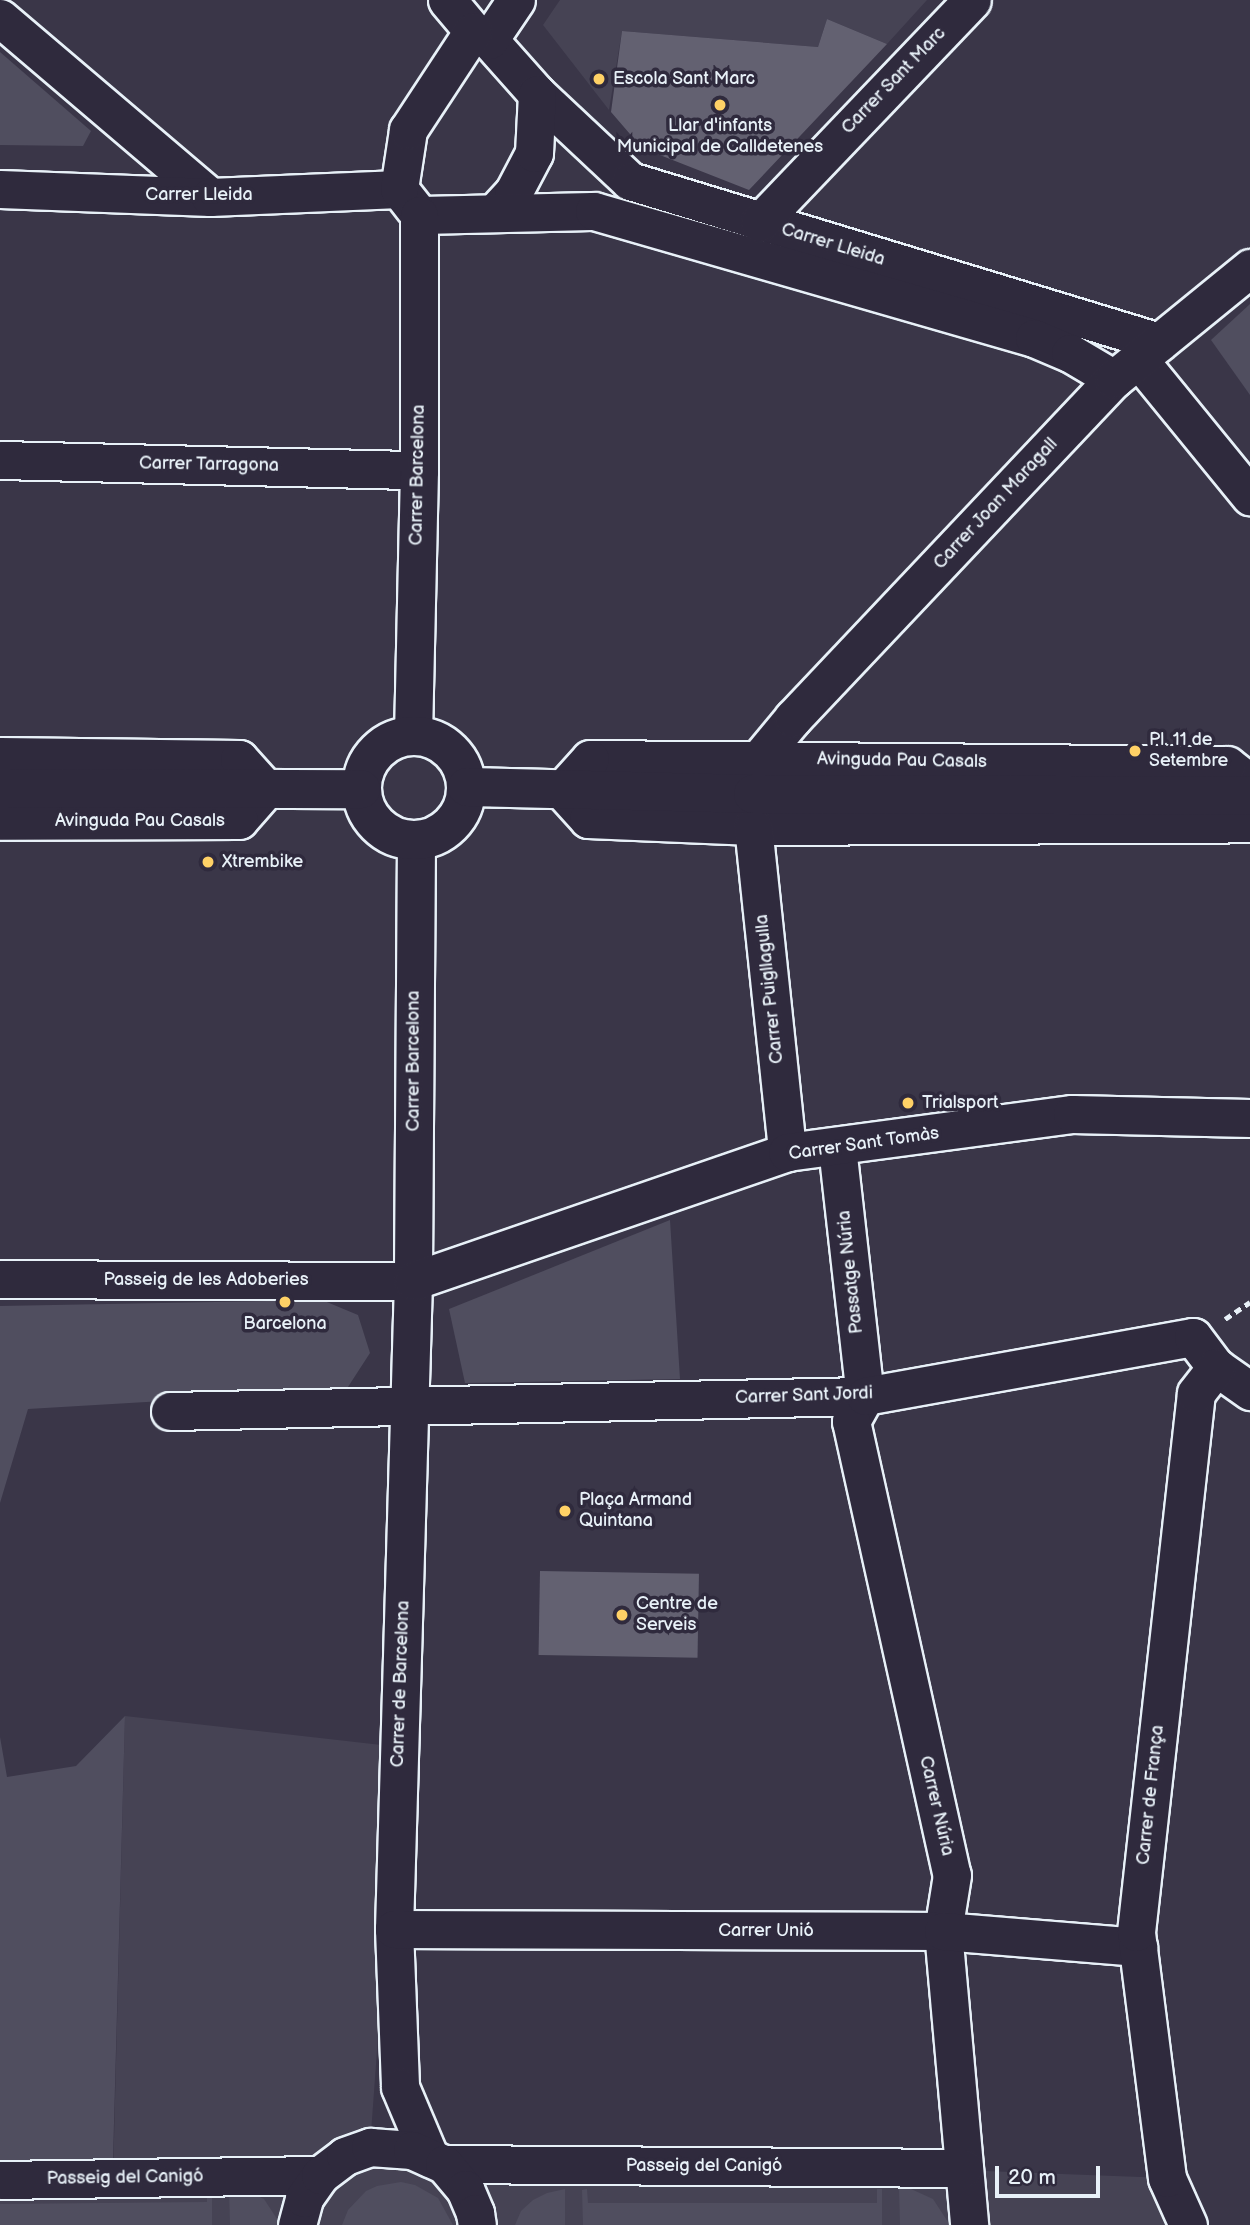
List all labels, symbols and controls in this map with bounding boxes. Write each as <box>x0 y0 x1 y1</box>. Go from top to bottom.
street label: Carrer Sant Marc <box>837 23 951 139</box>
place label: Escola Sant Marc <box>613 68 756 90</box>
marker: Escola Sant Marc <box>591 71 607 87</box>
marker: Llar d'infants Municipal de Calldetenes <box>712 97 728 113</box>
place label: Llar d'infants Municipal de Calldetenes <box>617 116 823 158</box>
street label: Carrer Lleida <box>145 184 253 206</box>
street label: Carrer Lleida <box>779 219 887 271</box>
street label: Carrer Barcelona <box>406 404 430 546</box>
street label: Carrer Joan Maragall <box>929 433 1063 575</box>
street label: Carrer Tarragona <box>139 453 279 477</box>
place label: Pl. 11 de Setembre <box>1149 730 1228 772</box>
marker: Pl. 11 de Setembre <box>1127 743 1143 759</box>
street label: Avinguda Pau Casals <box>817 749 987 773</box>
street label: Avinguda Pau Casals <box>55 810 225 832</box>
place label: Xtrembike <box>222 851 303 873</box>
marker: Xtrembike <box>200 854 216 870</box>
street label: Carrer Puigllagulla <box>751 913 789 1065</box>
street label: Carrer Barcelona <box>403 990 425 1132</box>
place label: Trialsport <box>922 1092 999 1114</box>
marker: Trialsport <box>900 1095 916 1111</box>
street label: Carrer Sant Tomàs <box>787 1123 941 1165</box>
street label: Passatge Núria <box>834 1209 868 1335</box>
street label: Passeig de les Adoberies <box>103 1269 309 1291</box>
marker: Barcelona <box>277 1294 293 1310</box>
place label: Barcelona <box>243 1313 327 1335</box>
street label: Carrer Sant Jordi <box>734 1383 874 1409</box>
place label: Plaça Armand Quintana <box>579 1490 692 1532</box>
marker: Plaça Armand Quintana <box>557 1503 573 1519</box>
place label: Centre de Serveis <box>636 1594 718 1636</box>
street label: Carrer de Barcelona <box>387 1600 415 1768</box>
marker: Centre de Serveis <box>614 1607 630 1623</box>
street label: Carrer de França <box>1133 1724 1169 1866</box>
street label: Carrer Núria <box>914 1754 958 1858</box>
street label: Carrer Unió <box>718 1920 814 1942</box>
scale bar <box>998 2152 1103 2196</box>
street label: Passeig del Canigó <box>626 2155 782 2177</box>
text: 20 m <box>1008 2165 1056 2190</box>
street label: Passeig del Canigó <box>47 2166 203 2190</box>

